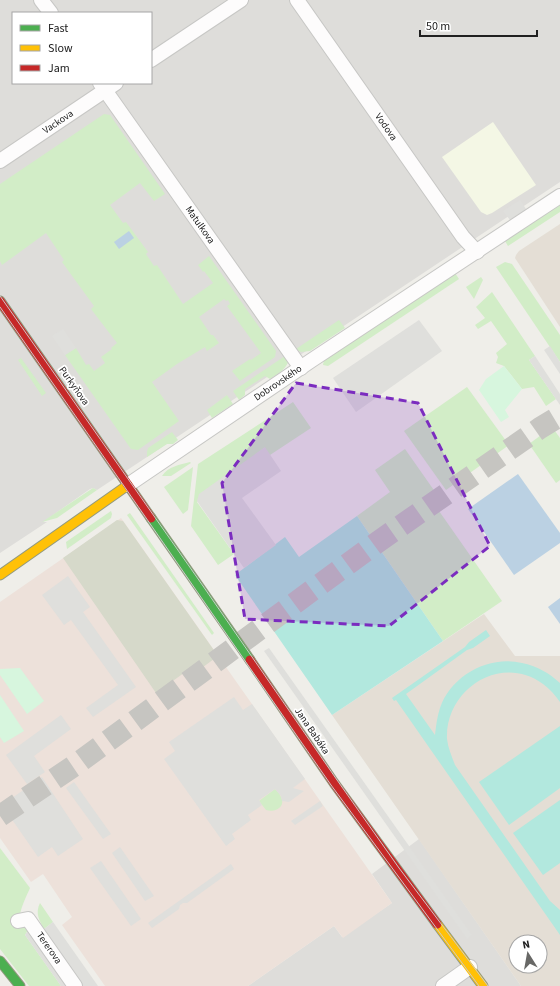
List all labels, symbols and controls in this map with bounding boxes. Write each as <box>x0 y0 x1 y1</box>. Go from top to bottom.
legend <box>12 12 152 84</box>
scale bar <box>420 12 537 38</box>
text: 50 m <box>426 18 450 35</box>
text: Fast <box>48 20 68 37</box>
text: Slow <box>48 40 73 57</box>
text: Jam <box>48 60 70 77</box>
street label: Vackova <box>40 107 76 137</box>
street label: Vodova <box>371 110 401 144</box>
street label: Matulkova <box>182 203 218 247</box>
street label: Dobrovského <box>251 362 305 404</box>
street label: Purkyňova <box>55 364 93 408</box>
street label: Jana Babáka <box>291 705 333 757</box>
street label: Tererova <box>33 929 65 967</box>
north arrow <box>508 934 548 974</box>
text: N <box>521 937 531 953</box>

